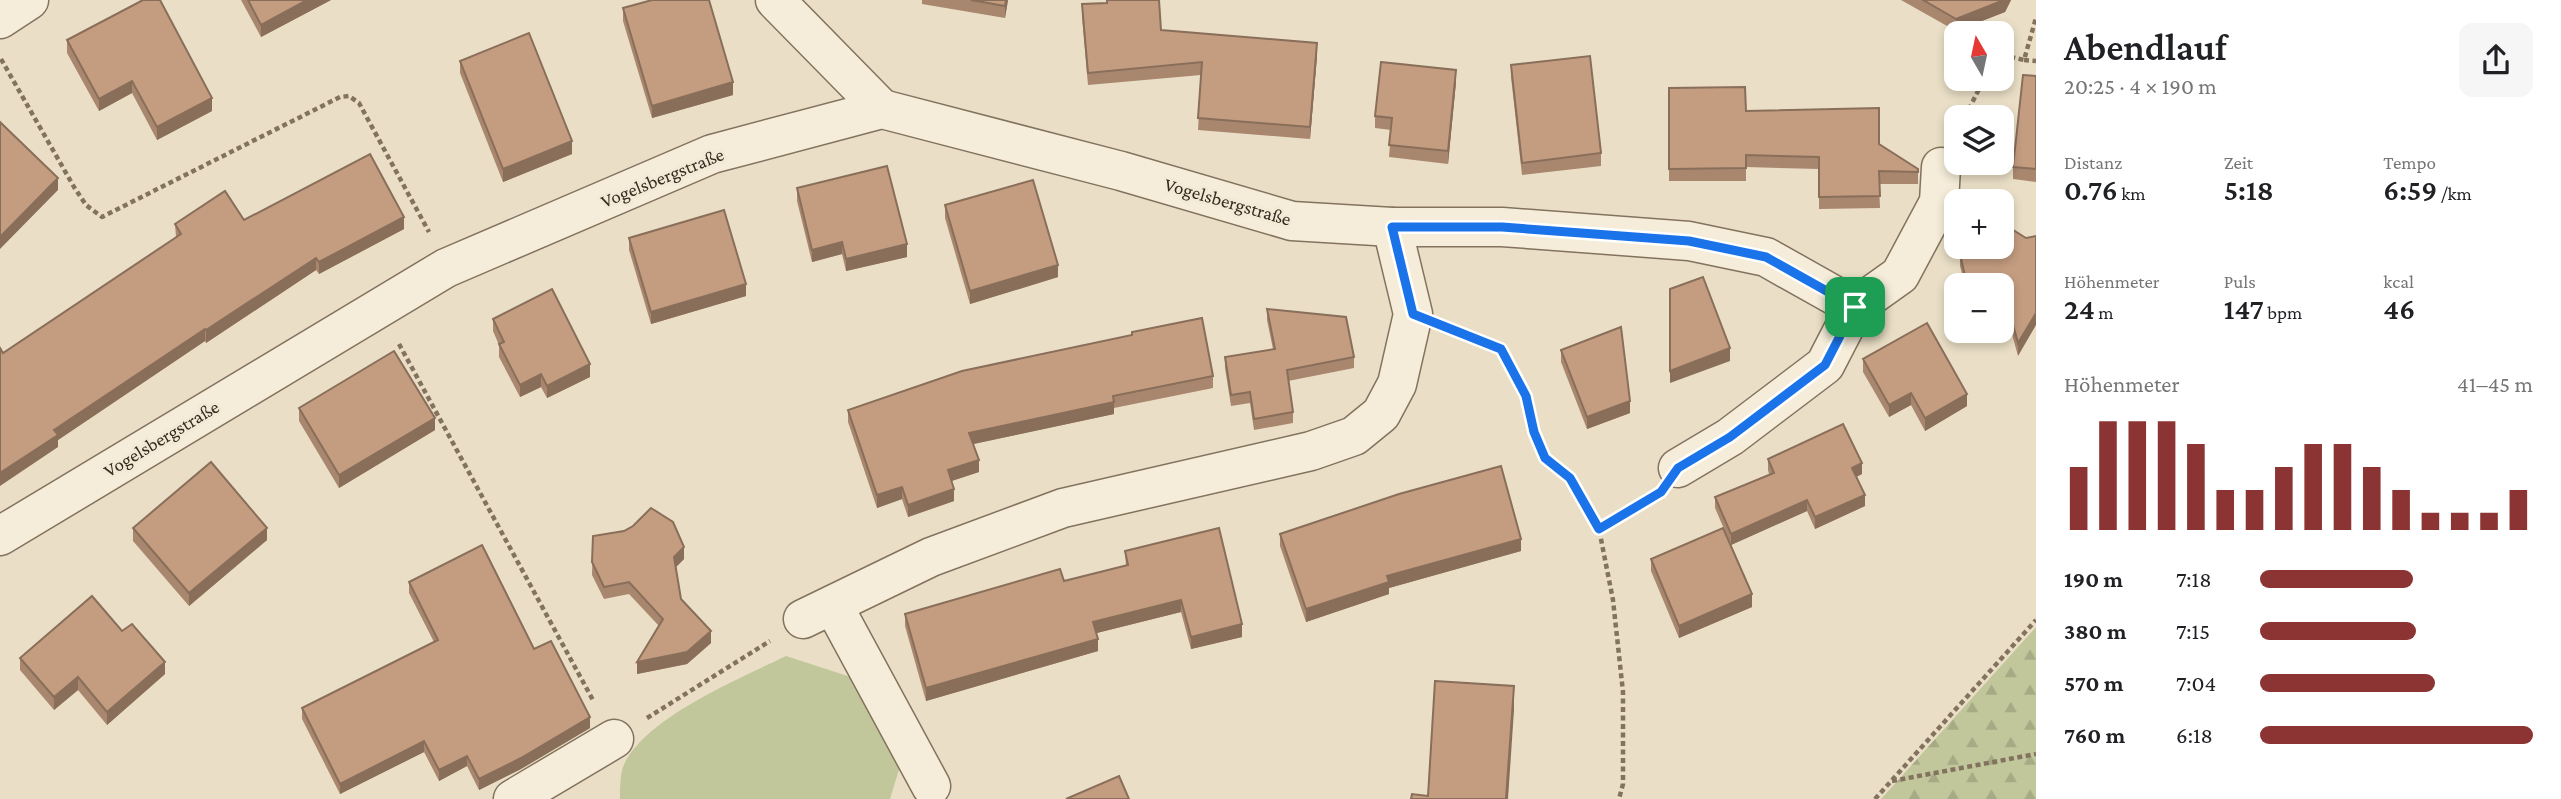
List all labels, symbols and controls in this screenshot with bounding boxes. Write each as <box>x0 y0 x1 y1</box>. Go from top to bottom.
north arrow <box>1944 21 2014 91</box>
map controls <box>1944 21 2014 343</box>
button: share <box>2459 23 2533 97</box>
text: Abendlauf <box>2064 26 2227 68</box>
text: 20:25 · 4 × 190 m <box>2064 73 2217 99</box>
button: layers <box>1944 105 2014 175</box>
street label: Vogelsbergstraße <box>598 143 727 212</box>
text: Distanz <box>2064 152 2122 173</box>
text: Zeit <box>2224 152 2253 173</box>
text: Tempo <box>2383 152 2436 173</box>
street label: Vogelsbergstraße <box>1162 173 1294 230</box>
text: 0.76 <box>2064 173 2118 206</box>
text: 5:18 <box>2224 173 2274 206</box>
text: 6:59 <box>2383 173 2437 206</box>
text: km <box>2118 183 2146 204</box>
text: /km <box>2437 183 2472 204</box>
button: + <box>1944 189 2014 259</box>
text: Höhenmeter <box>2064 271 2160 292</box>
text: Puls <box>2224 271 2256 292</box>
text: kcal <box>2383 271 2414 292</box>
button: − <box>1944 273 2014 343</box>
pin <box>1825 277 1885 337</box>
icon: arrive <box>1836 288 1874 326</box>
text: 24 <box>2064 292 2095 325</box>
text: 147 <box>2224 292 2264 325</box>
text: 46 <box>2383 292 2415 325</box>
text: m <box>2095 302 2114 323</box>
text: bpm <box>2264 302 2302 323</box>
text: Höhenmeter <box>2064 371 2180 397</box>
text: 41–45 m <box>2457 371 2533 397</box>
street label: Vogelsbergstraße <box>100 396 223 481</box>
text: 190 m <box>2064 566 2123 592</box>
text: 7:18 <box>2176 566 2212 592</box>
text: 380 m <box>2064 618 2127 644</box>
text: 7:15 <box>2176 618 2210 644</box>
text: 570 m <box>2064 670 2123 696</box>
text: 7:04 <box>2176 670 2216 696</box>
text: 760 m <box>2064 722 2125 748</box>
text: 6:18 <box>2176 722 2213 748</box>

